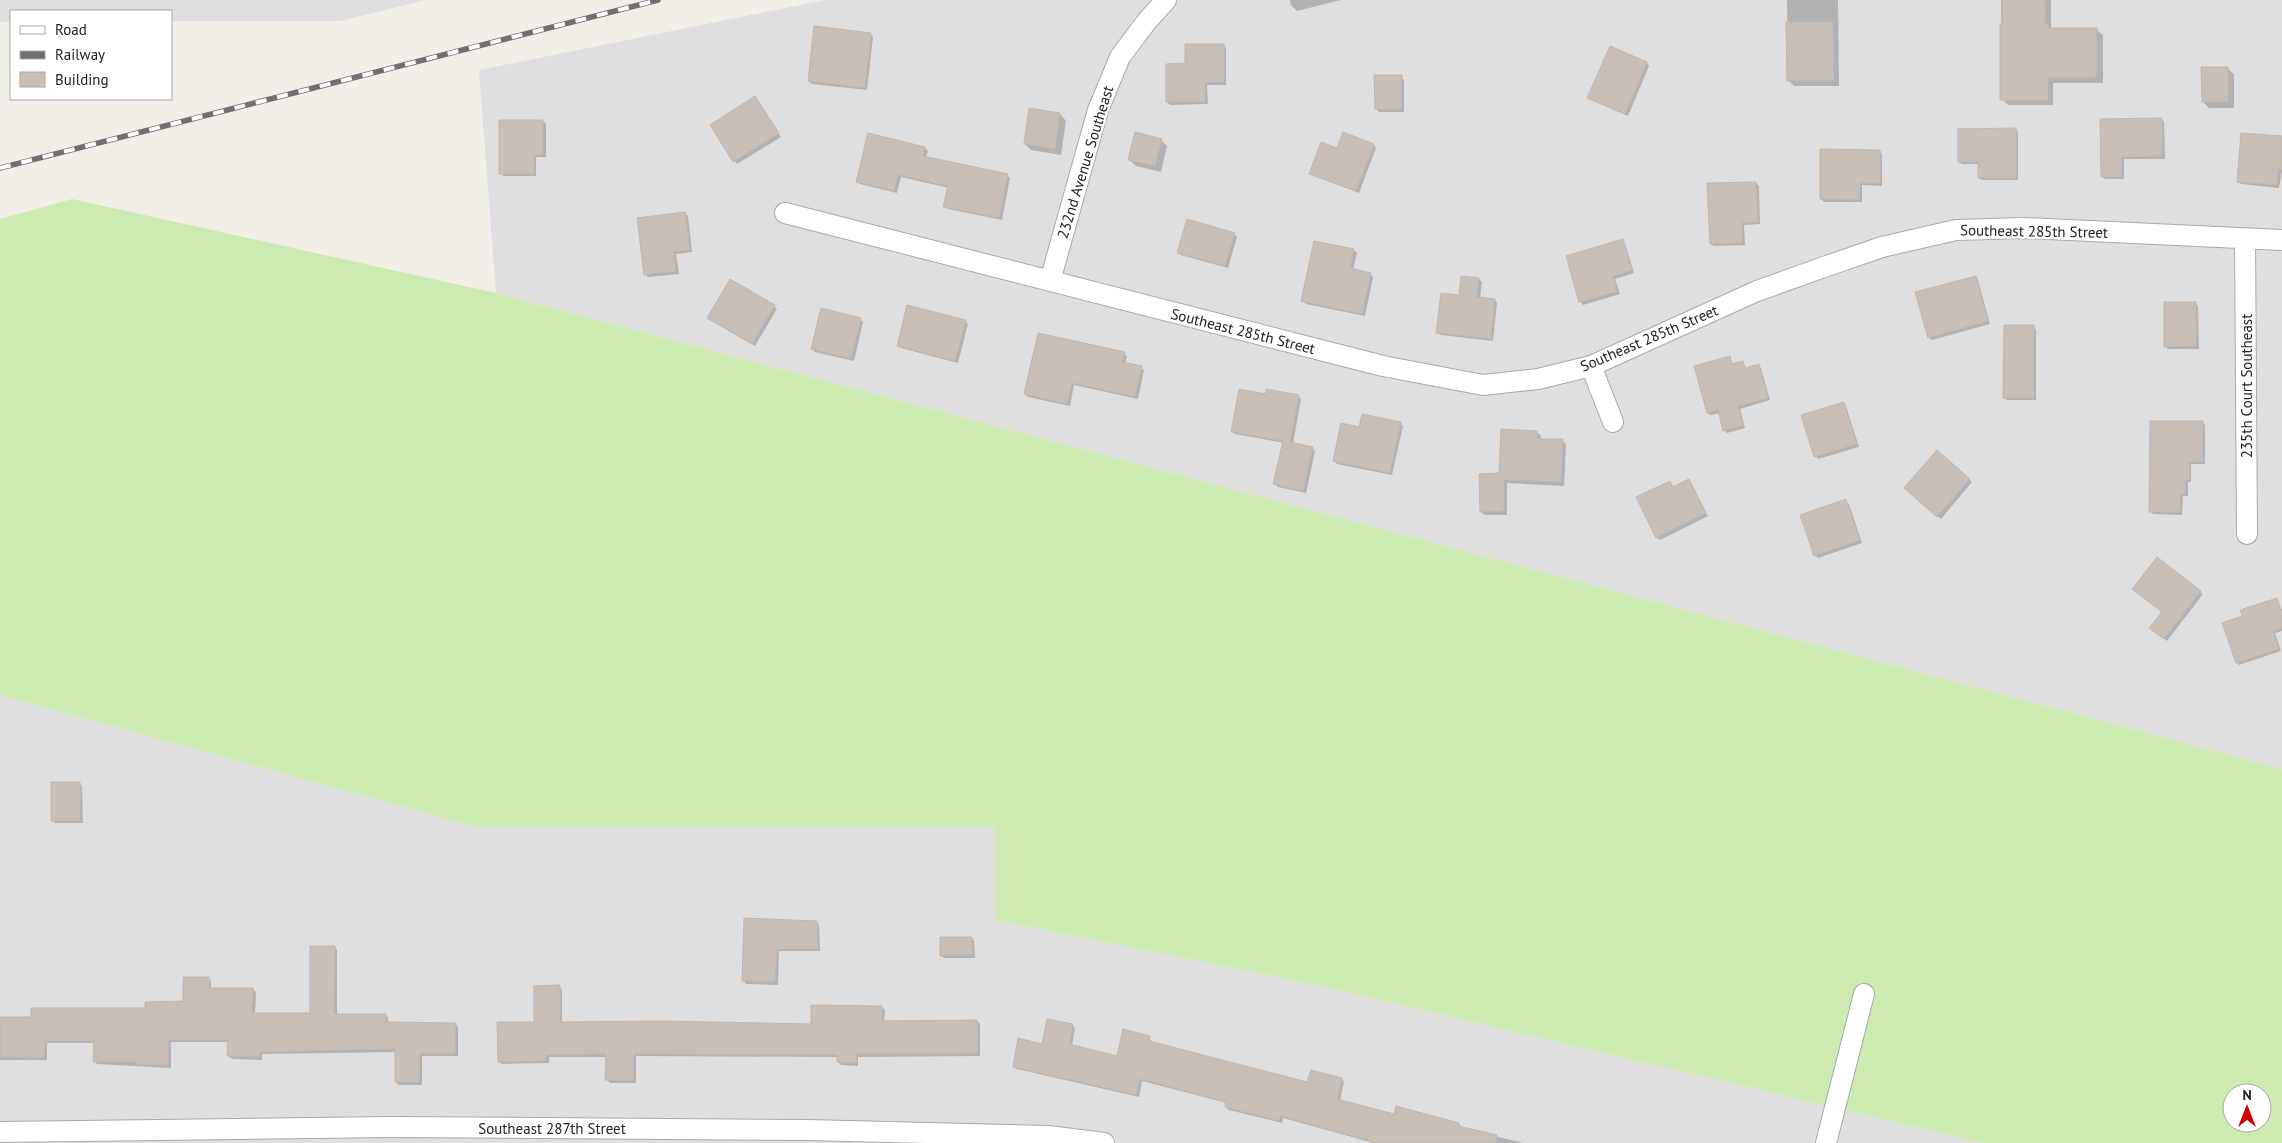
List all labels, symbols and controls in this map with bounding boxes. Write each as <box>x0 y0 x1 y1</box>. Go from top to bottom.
legend <box>10 10 172 100</box>
text: Road <box>55 20 87 39</box>
text: Railway <box>55 45 105 64</box>
text: Building <box>55 70 109 89</box>
street label: 232nd Avenue Southeast <box>1053 83 1117 241</box>
street label: Southeast 285th Street <box>1960 220 2108 242</box>
street label: Southeast 285th Street <box>1577 300 1721 376</box>
street label: Southeast 285th Street <box>1169 304 1317 358</box>
street label: 235th Court Southeast <box>2237 314 2256 458</box>
north arrow <box>2222 1083 2272 1133</box>
text: N <box>2242 1086 2252 1104</box>
street label: Southeast 287th Street <box>478 1119 626 1138</box>

